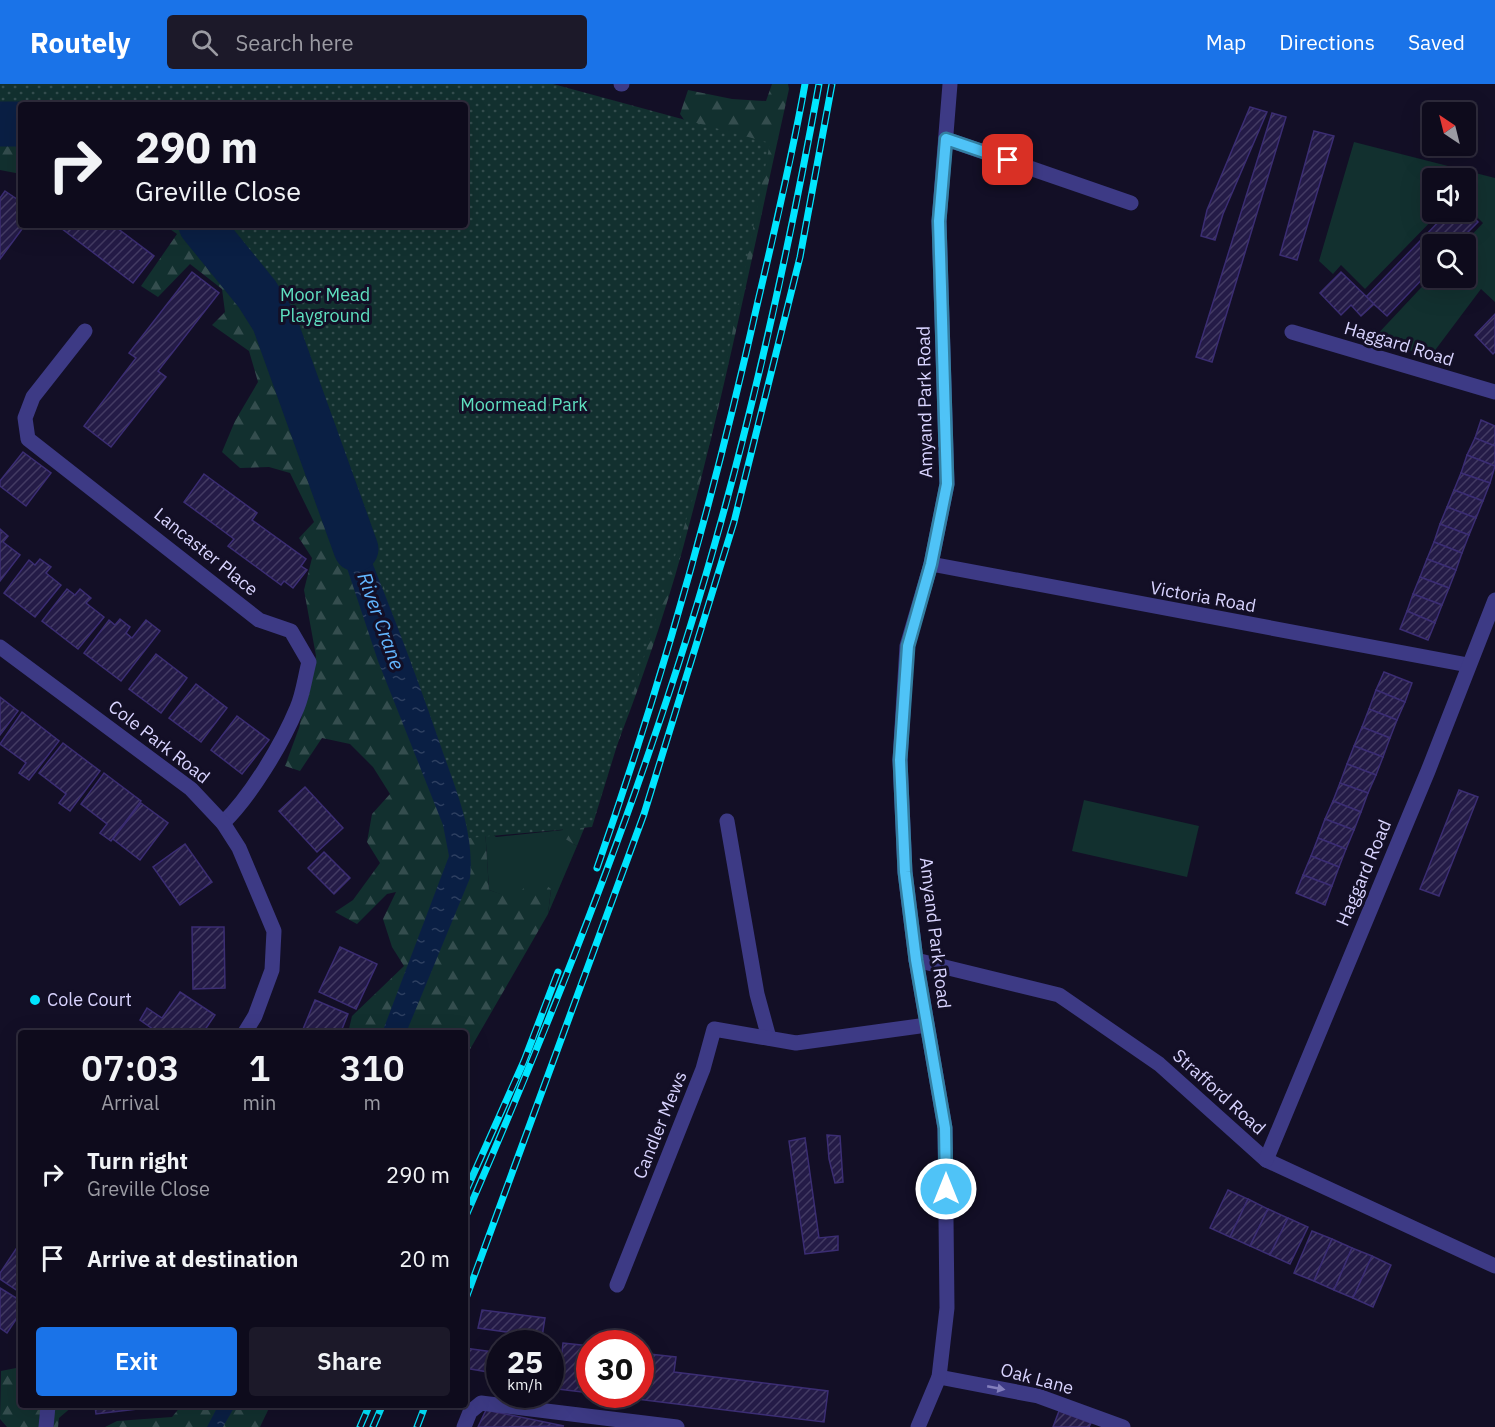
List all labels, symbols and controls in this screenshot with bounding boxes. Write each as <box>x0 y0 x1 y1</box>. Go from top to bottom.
search box <box>167 15 587 69</box>
text: Routely <box>30 24 131 61</box>
icon: search <box>188 26 221 59</box>
text: Search here <box>236 28 354 57</box>
text: Map <box>1206 28 1246 56</box>
text: Directions <box>1279 28 1375 56</box>
text: Saved <box>1408 28 1465 56</box>
north arrow <box>1422 102 1476 156</box>
map controls <box>1422 102 1476 288</box>
text: 290 m <box>135 120 258 175</box>
icon: right <box>36 126 114 204</box>
pin <box>982 134 1033 185</box>
icon: arrive <box>991 143 1024 176</box>
button: sound <box>1422 168 1476 222</box>
text: Greville Close <box>135 173 301 208</box>
button: search <box>1422 234 1476 288</box>
park label: Moor Mead Playground <box>280 283 370 327</box>
street label: Haggard Road <box>1342 316 1457 371</box>
street label: Amyand Park Road <box>912 326 937 478</box>
park label: Moormead Park <box>460 393 588 416</box>
street label: Lancaster Place <box>150 503 263 601</box>
water label: River Crane <box>351 568 412 673</box>
street label: Victoria Road <box>1148 576 1258 617</box>
street label: Cole Park Road <box>104 695 215 788</box>
street label: Haggard Road <box>1331 816 1396 930</box>
street label: Amyand Park Road <box>915 856 956 1010</box>
place label: Cole Court <box>47 988 132 1011</box>
marker: Cole Court <box>28 993 42 1007</box>
text: 07:03 <box>81 1044 179 1091</box>
text: 1 <box>249 1044 270 1091</box>
text: 310 <box>340 1044 405 1091</box>
street label: Strafford Road <box>1168 1044 1271 1139</box>
street label: Candler Mews <box>628 1068 692 1182</box>
text: Arrival <box>101 1089 159 1116</box>
text: min <box>243 1089 276 1116</box>
text: m <box>363 1089 381 1116</box>
text: Turn right <box>87 1146 188 1175</box>
position arrow <box>914 1157 978 1221</box>
icon: right <box>36 1158 69 1191</box>
text: 290 m <box>386 1160 450 1189</box>
text: Greville Close <box>87 1175 210 1202</box>
icon: arrive <box>36 1242 69 1275</box>
text: Arrive at destination <box>87 1244 298 1273</box>
text: 20 m <box>399 1244 450 1273</box>
button: Exit <box>36 1327 237 1396</box>
button: Share <box>249 1327 450 1396</box>
speed limit sign: 30 <box>576 1330 654 1408</box>
text: 25 <box>507 1342 543 1381</box>
street label: Oak Lane <box>998 1358 1076 1399</box>
text: km/h <box>507 1375 543 1394</box>
one-way arrow <box>987 1384 1006 1393</box>

